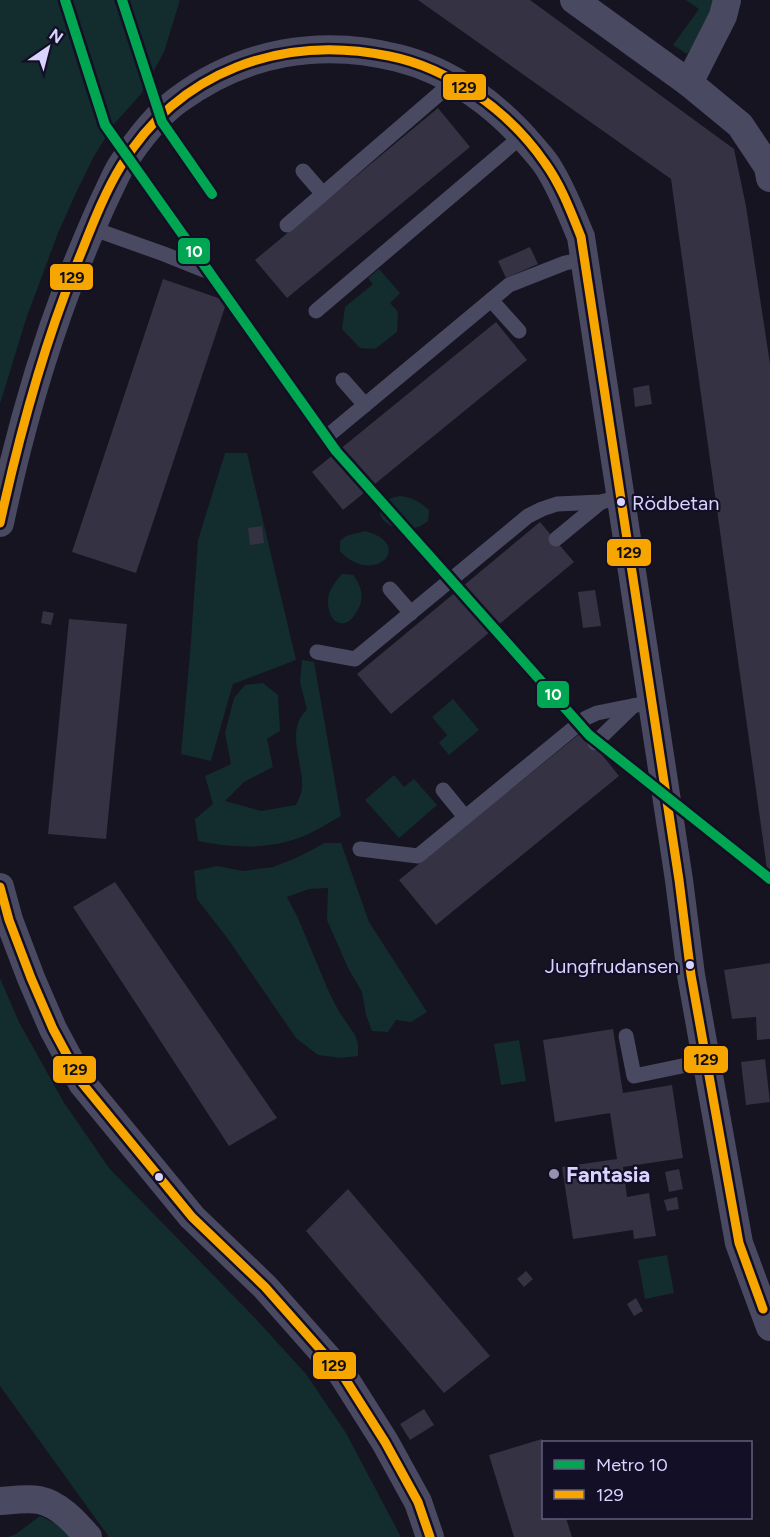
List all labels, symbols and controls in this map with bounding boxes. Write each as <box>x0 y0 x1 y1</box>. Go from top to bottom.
north arrow <box>18 18 78 78</box>
text: N <box>46 25 67 47</box>
line badge: 129 <box>442 73 487 101</box>
text: 129 <box>451 78 477 97</box>
line badge: 10 <box>177 237 211 265</box>
text: 10 <box>185 242 203 261</box>
line badge: 129 <box>49 263 94 291</box>
text: 129 <box>59 268 85 287</box>
place label: Rödbetan <box>632 491 719 515</box>
marker: Rödbetan <box>615 496 627 508</box>
line badge: 129 <box>606 538 652 567</box>
text: 129 <box>616 543 642 562</box>
line badge: 10 <box>536 680 570 709</box>
text: 10 <box>544 685 562 704</box>
place label: Jungfrudansen <box>545 954 679 978</box>
marker: Jungfrudansen <box>684 959 696 971</box>
line badge: 129 <box>683 1045 729 1074</box>
text: 129 <box>693 1050 719 1069</box>
line badge: 129 <box>52 1055 97 1084</box>
text: 129 <box>62 1060 88 1079</box>
place label: Fantasia <box>566 1161 650 1188</box>
marker: Fantasia <box>547 1167 561 1181</box>
unlabelled marker <box>153 1171 165 1183</box>
line badge: 129 <box>312 1351 357 1380</box>
text: 129 <box>321 1356 347 1375</box>
legend <box>542 1441 752 1519</box>
text: Metro 10 <box>596 1454 668 1476</box>
text: 129 <box>596 1484 624 1506</box>

